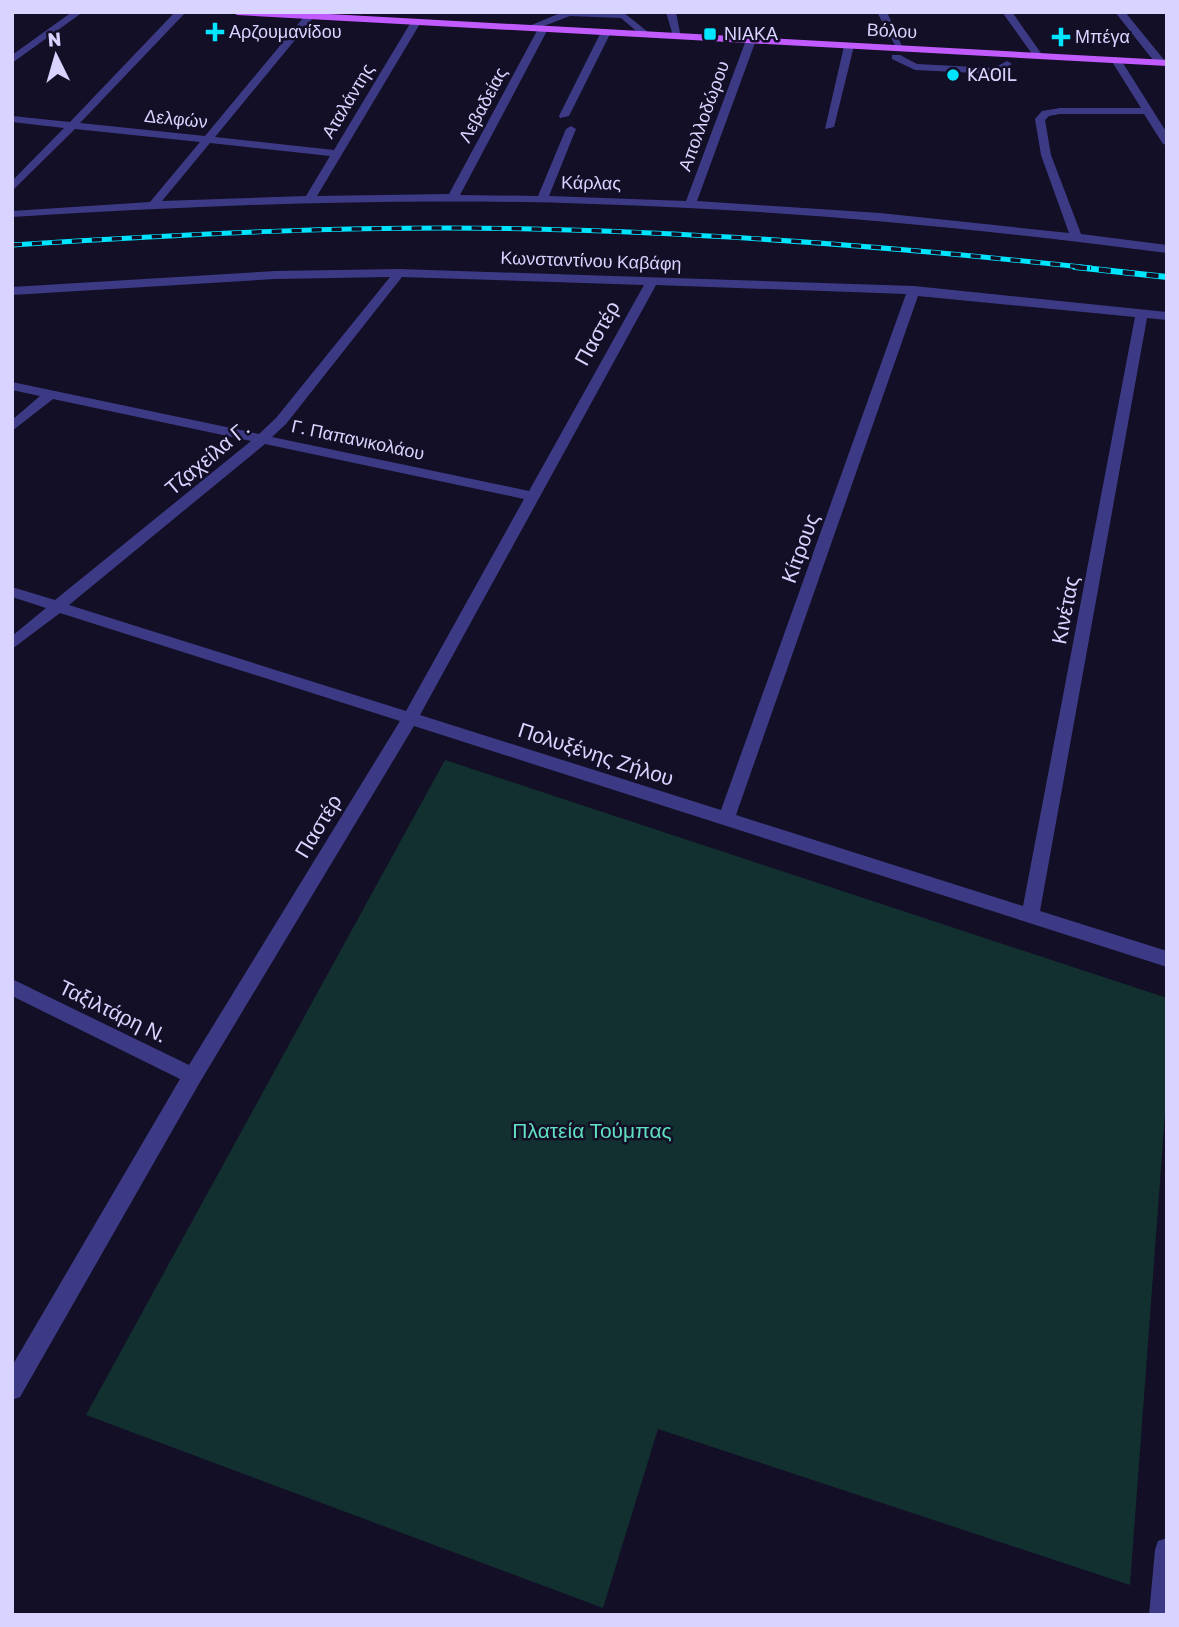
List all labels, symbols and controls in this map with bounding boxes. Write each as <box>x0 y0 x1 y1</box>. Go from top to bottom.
street label: Βόλου <box>866 19 918 43</box>
north arrow <box>21 21 91 91</box>
place label: Αρζουμανίδου <box>229 21 341 43</box>
place label: ΝΙΑΚΑ <box>724 23 778 45</box>
marker: Αρζουμανίδου <box>207 24 223 40</box>
marker: ΝΙΑΚΑ <box>702 26 718 42</box>
place label: Μπέγα <box>1075 26 1130 48</box>
text: N <box>47 28 62 52</box>
marker: Μπέγα <box>1053 29 1069 45</box>
street label: Απολλοδώρου <box>674 58 734 174</box>
street label: Αταλάντης <box>317 59 379 142</box>
street label: Λεβαδείας <box>454 63 512 146</box>
place label: KAOIL <box>967 64 1017 86</box>
marker: KAOIL <box>945 67 961 83</box>
street label: Δελφών <box>143 105 209 133</box>
street label: Κάρλας <box>561 171 621 195</box>
street label: Κωνσταντίνου Καβάφη <box>500 247 682 275</box>
street label: Παστέρ <box>569 296 625 370</box>
street label: Γ. Παπανικολάου <box>290 415 426 465</box>
street label: Τζαχείλα Γ. <box>160 416 254 500</box>
street label: Κίτρους <box>776 510 824 586</box>
street label: Κινέτας <box>1046 574 1084 646</box>
street label: Πολυξένης Ζήλου <box>515 717 677 791</box>
street label: Παστέρ <box>289 790 347 862</box>
street label: Ταξιλτάρη Ν. <box>55 974 171 1048</box>
park label: Πλατεία Τούμπας <box>512 1118 672 1143</box>

